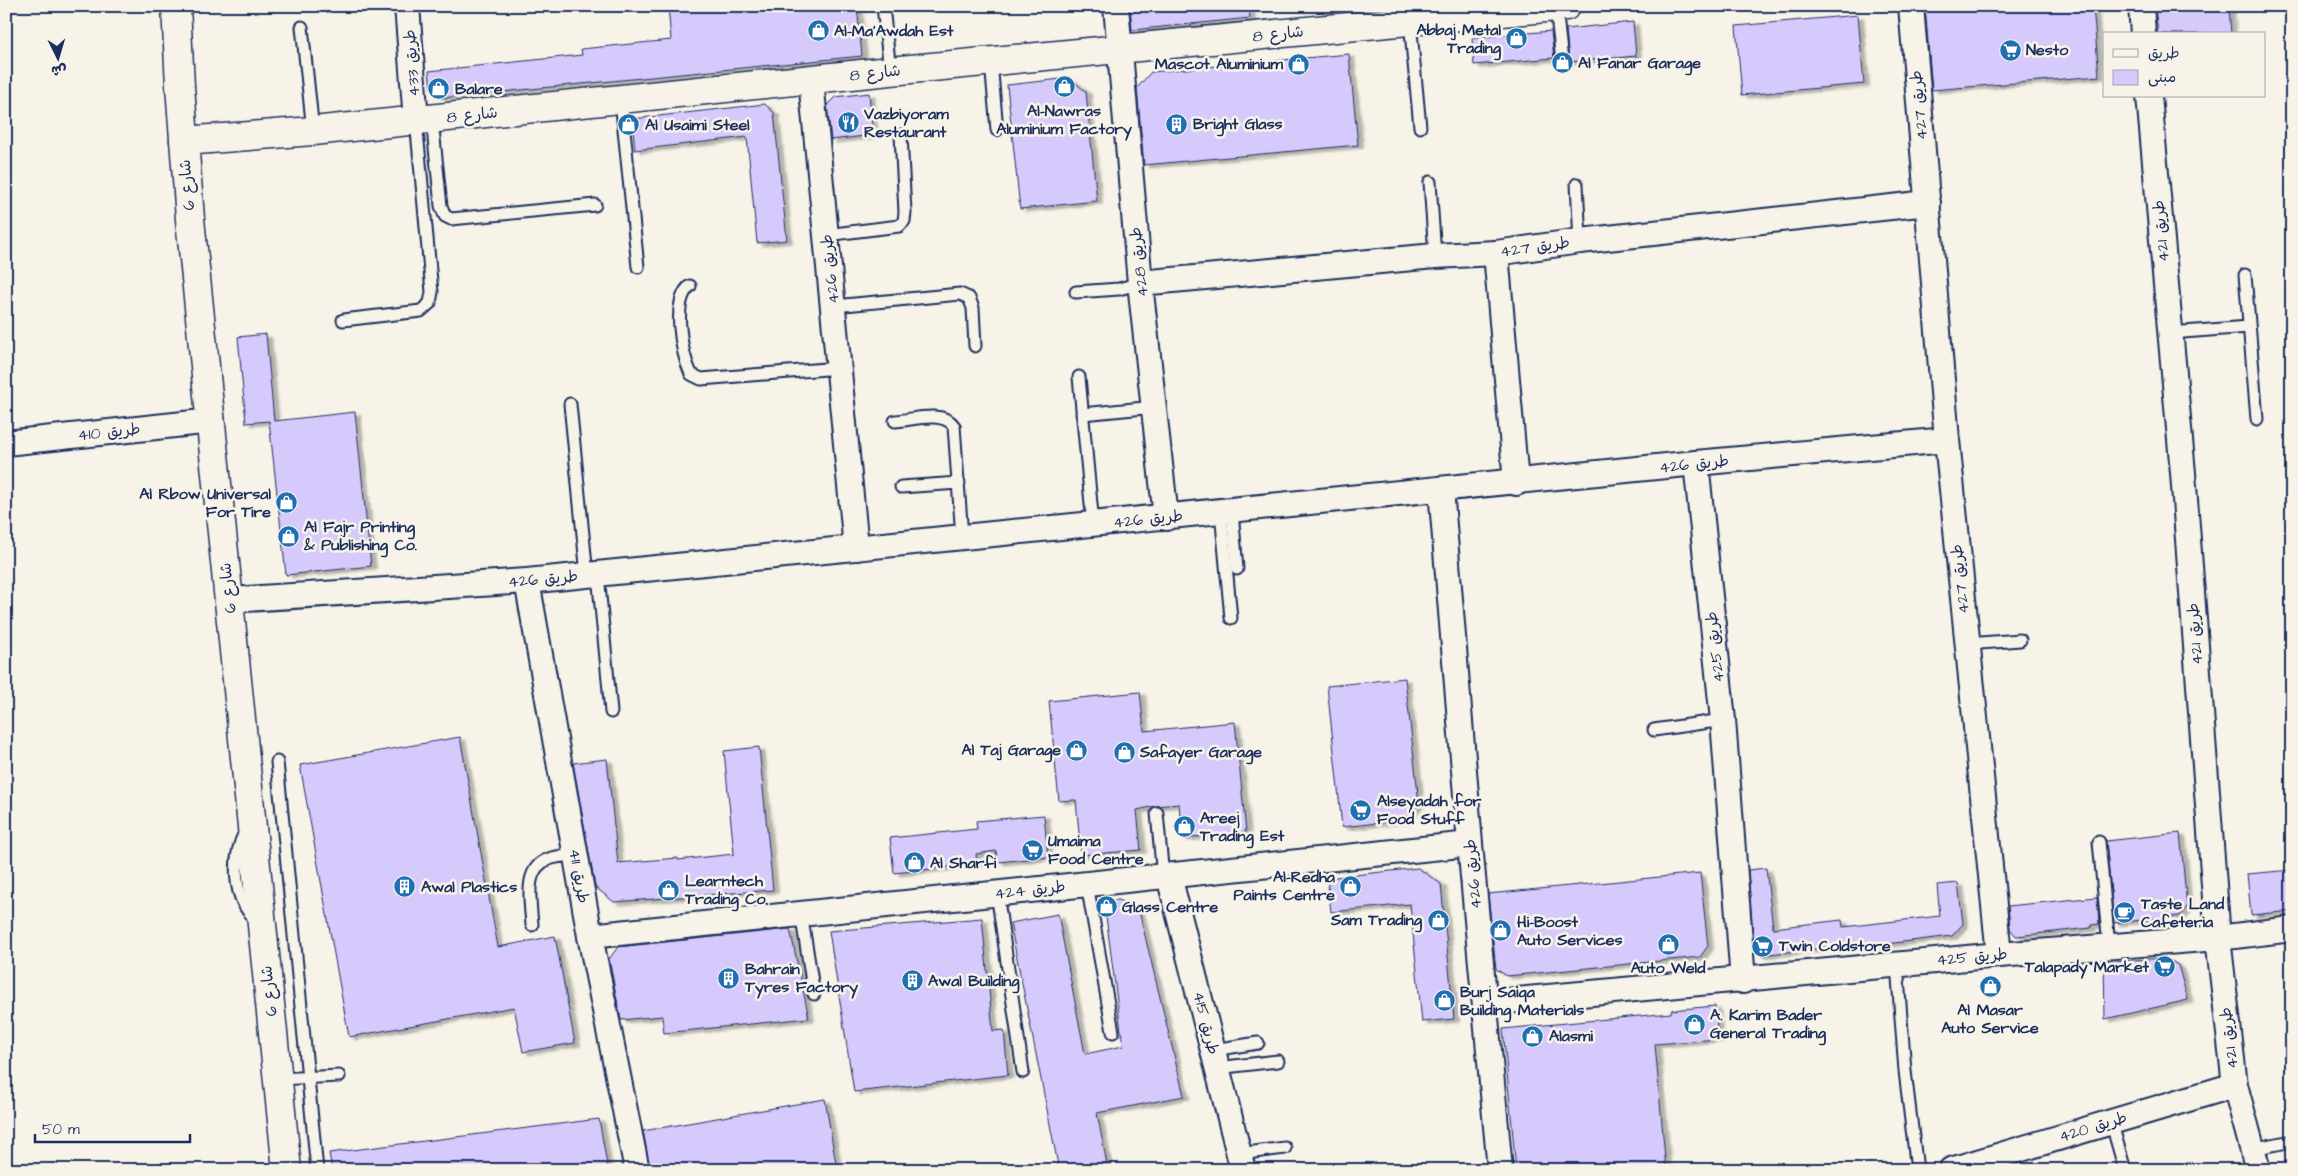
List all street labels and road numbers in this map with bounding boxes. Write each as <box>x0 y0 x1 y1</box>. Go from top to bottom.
street label: شارع 8 <box>1251 20 1305 48</box>
street label: طريق 433 <box>399 29 425 97</box>
street label: شارع 8 <box>848 59 902 87</box>
street label: طريق 427 <box>1905 69 1933 141</box>
street label: شارع 8 <box>445 101 499 129</box>
street label: شارع 6 <box>174 159 200 211</box>
street label: طريق 421 <box>2147 199 2175 263</box>
street label: طريق 428 <box>1124 226 1154 298</box>
street label: طريق 427 <box>1499 231 1571 263</box>
street label: طريق 426 <box>815 233 845 305</box>
street label: طريق 410 <box>76 418 142 446</box>
street label: طريق 426 <box>1658 449 1730 479</box>
street label: طريق 426 <box>1112 504 1184 534</box>
street label: طريق 427 <box>1945 543 1975 615</box>
street label: شارع 6 <box>214 561 242 615</box>
street label: طريق 426 <box>507 565 579 593</box>
street label: طريق 421 <box>2182 602 2208 666</box>
street label: طريق 425 <box>1700 610 1730 684</box>
street label: طريق 426 <box>1459 838 1487 910</box>
street label: طريق 411 <box>563 847 595 905</box>
street label: طريق 424 <box>994 875 1066 905</box>
street label: طريق 425 <box>1935 943 2009 971</box>
street label: شارع 6 <box>255 964 283 1018</box>
street label: طريق 415 <box>1188 989 1224 1057</box>
street label: طريق 421 <box>2214 1006 2244 1070</box>
street label: طريق 420 <box>2056 1106 2130 1148</box>

